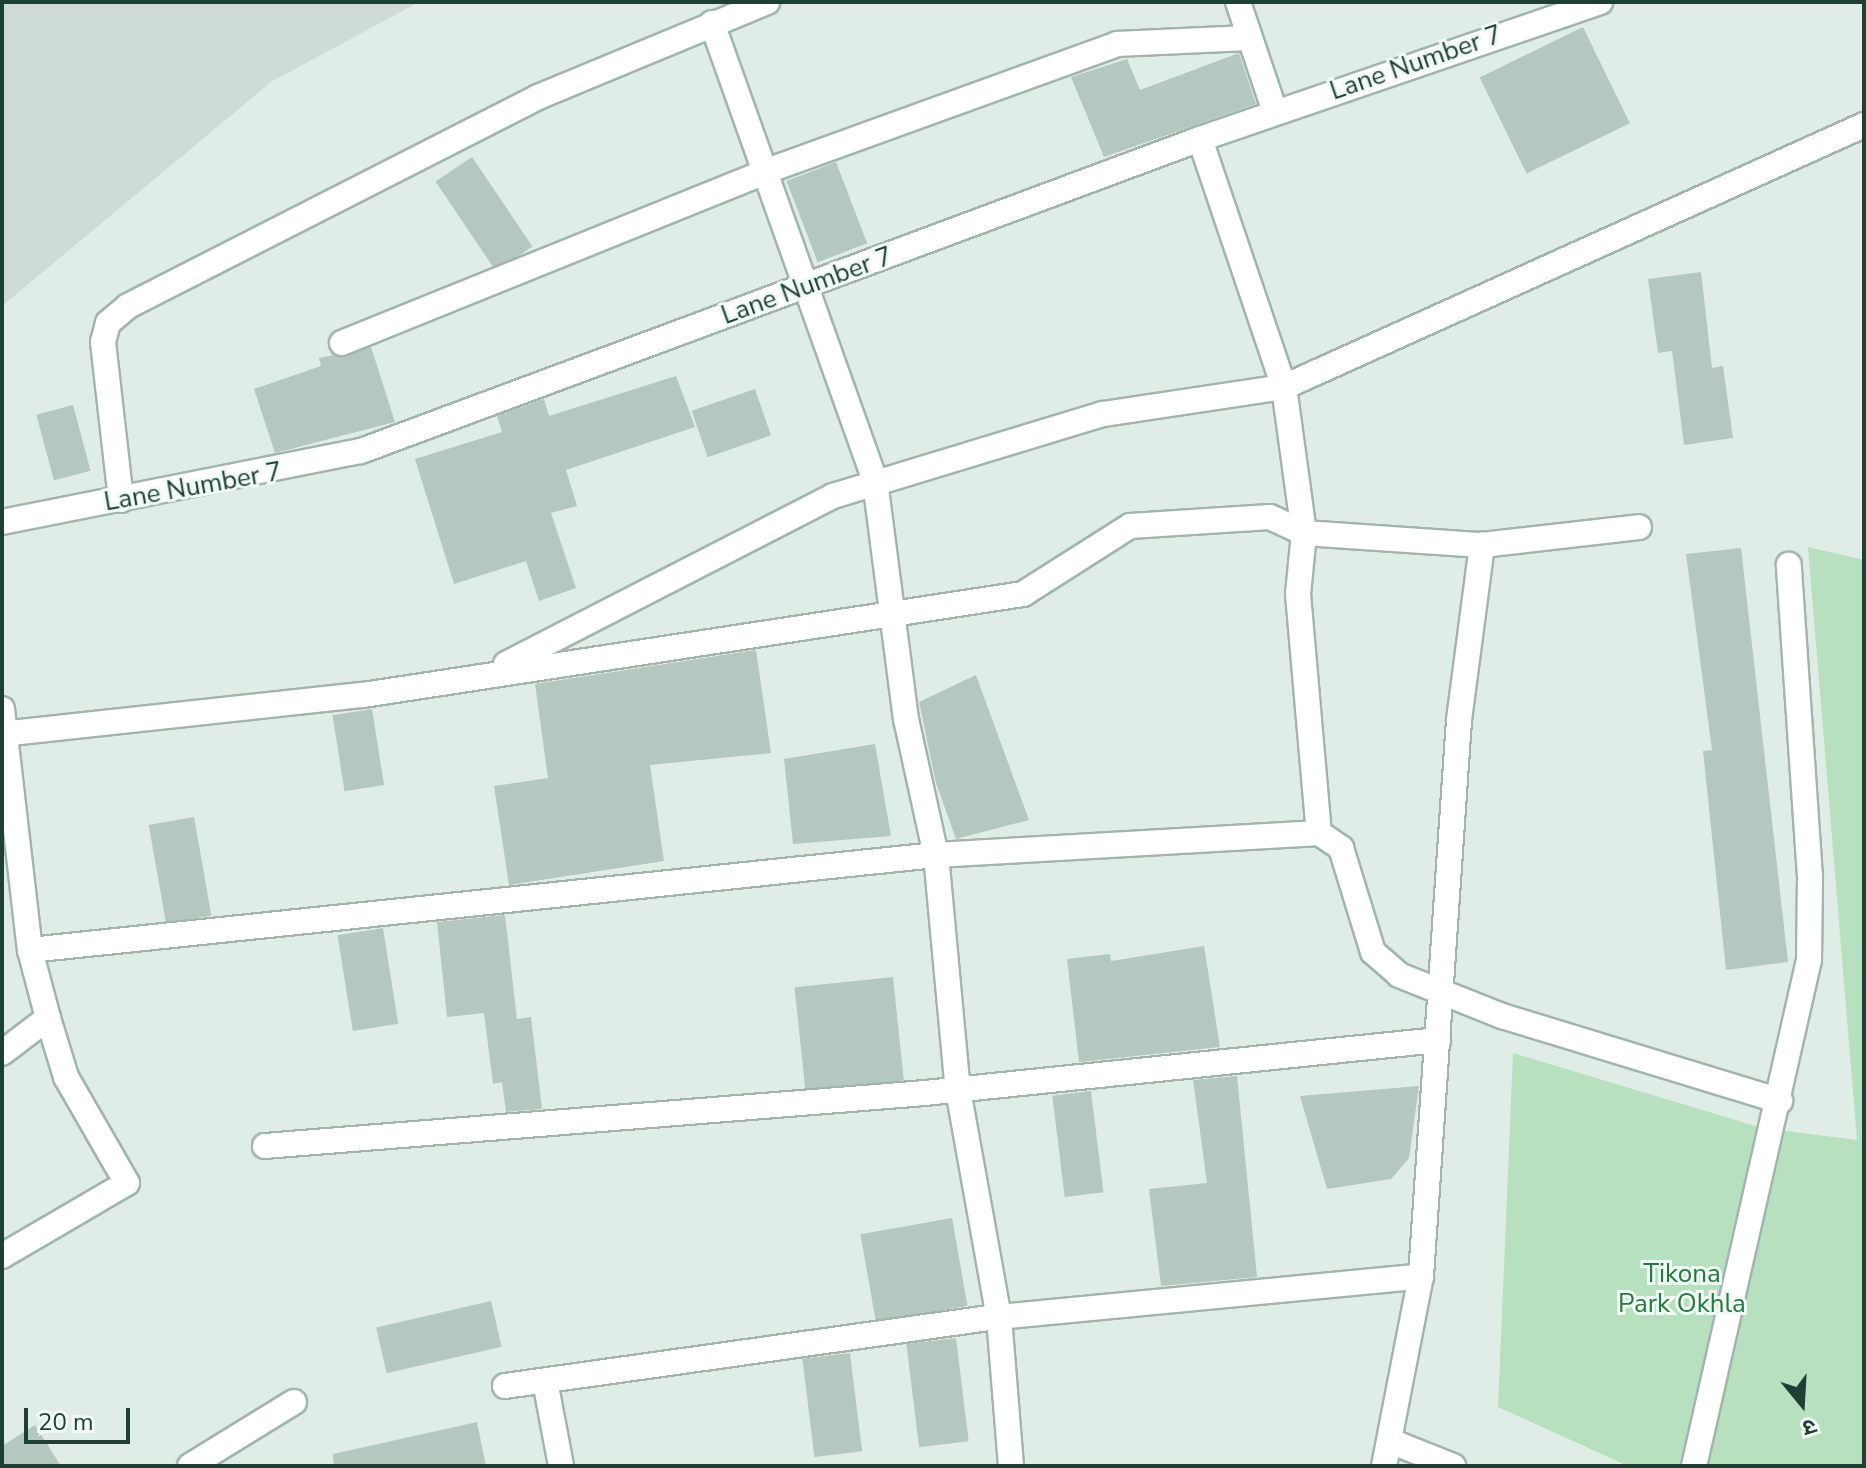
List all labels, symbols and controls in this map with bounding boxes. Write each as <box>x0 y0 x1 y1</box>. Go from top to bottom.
street label: Lane Number 7 <box>1326 19 1506 107</box>
street label: Lane Number 7 <box>717 241 897 331</box>
street label: Lane Number 7 <box>102 456 284 518</box>
park label: Tikona Park Okhla <box>1618 1258 1746 1320</box>
north arrow <box>1762 1364 1842 1444</box>
scale bar <box>28 1392 134 1442</box>
text: 20 m <box>38 1406 94 1438</box>
text: उ <box>1799 1411 1820 1443</box>

